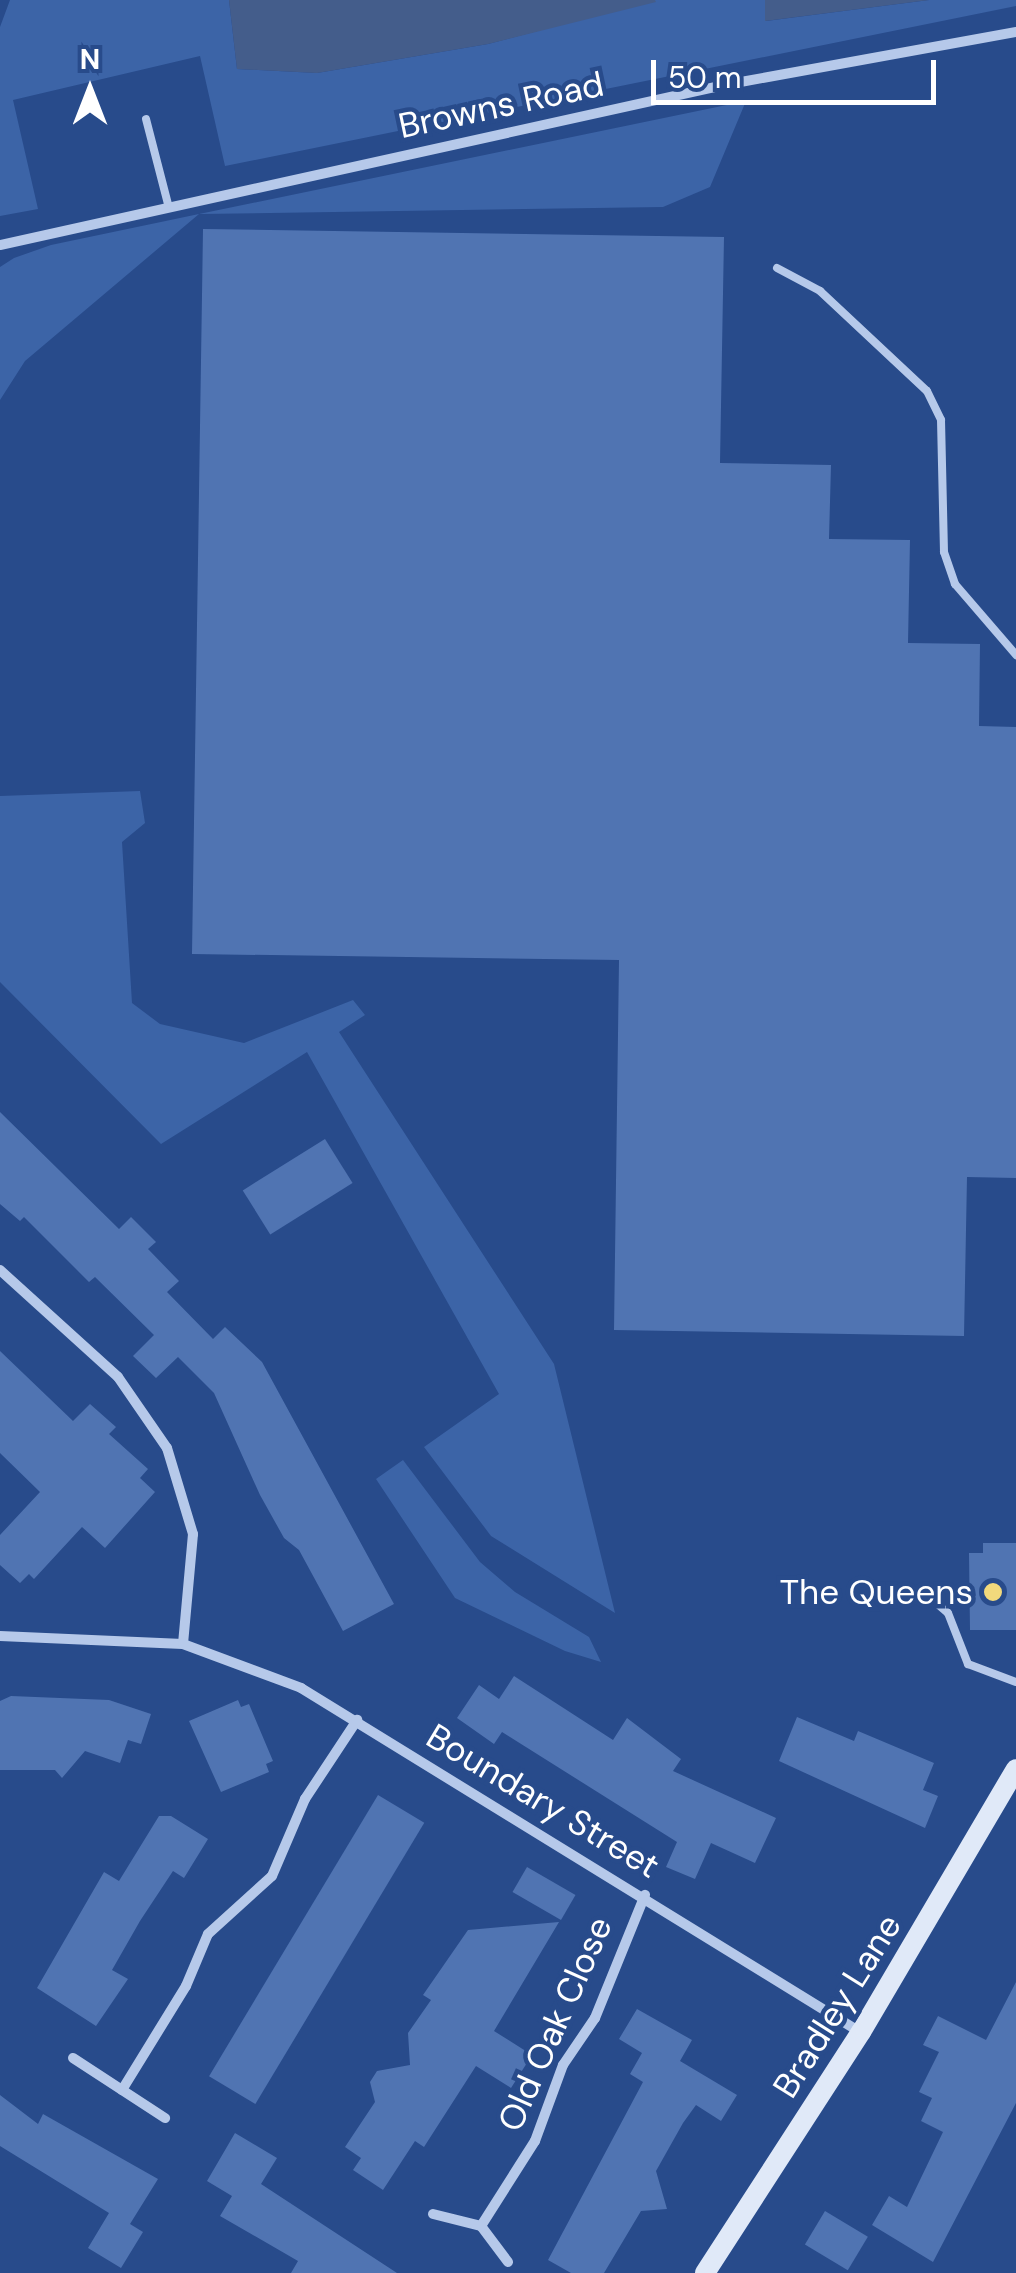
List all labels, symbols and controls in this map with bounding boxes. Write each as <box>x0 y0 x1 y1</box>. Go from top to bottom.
north arrow <box>40 40 140 140</box>
scale bar <box>656 40 941 102</box>
text: N <box>80 41 100 78</box>
text: 50 m <box>668 58 742 97</box>
street label: Browns Road <box>395 63 607 147</box>
place label: The Queens <box>779 1571 973 1613</box>
marker: The Queens <box>982 1581 1004 1603</box>
street label: Boundary Street <box>419 1715 667 1887</box>
street label: Bradley Lane <box>764 1907 910 2105</box>
street label: Old Oak Close <box>489 1910 621 2138</box>

